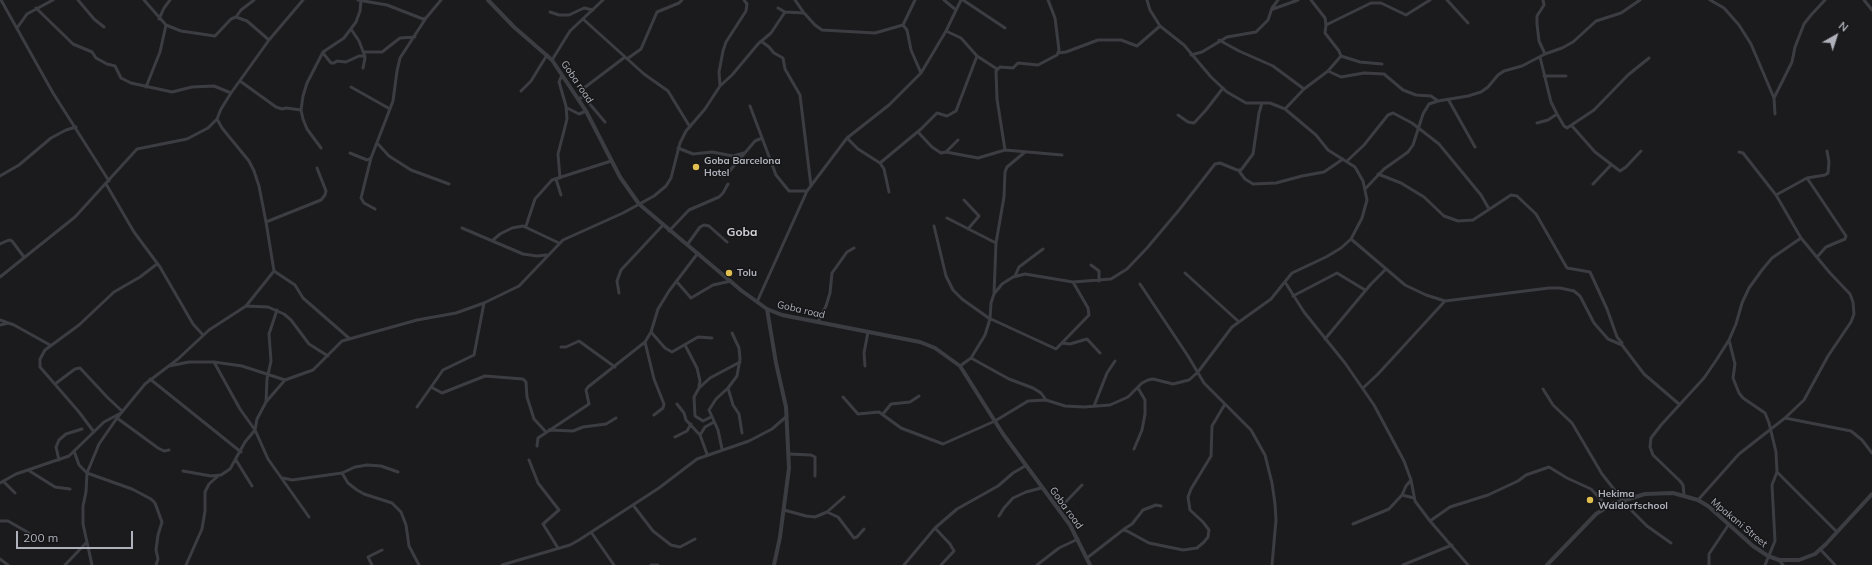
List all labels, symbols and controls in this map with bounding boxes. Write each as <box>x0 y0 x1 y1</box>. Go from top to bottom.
north arrow <box>1816 16 1856 56</box>
text: N <box>1836 19 1851 35</box>
street label: Goba road <box>558 58 596 106</box>
place label: Goba Barcelona Hotel <box>704 155 781 178</box>
marker: Goba Barcelona Hotel <box>691 162 701 172</box>
district label: Goba <box>727 225 757 239</box>
place label: Tolu <box>737 267 757 279</box>
marker: Tolu <box>724 268 734 278</box>
street label: Goba road <box>776 299 826 321</box>
street label: Goba road <box>1047 485 1085 531</box>
place label: Hekima Waldorfschool <box>1598 488 1668 512</box>
marker: Hekima Waldorfschool <box>1585 495 1595 505</box>
street label: Mpakani Street <box>1708 496 1770 550</box>
scale bar <box>18 523 135 549</box>
text: 200 m <box>23 530 58 545</box>

